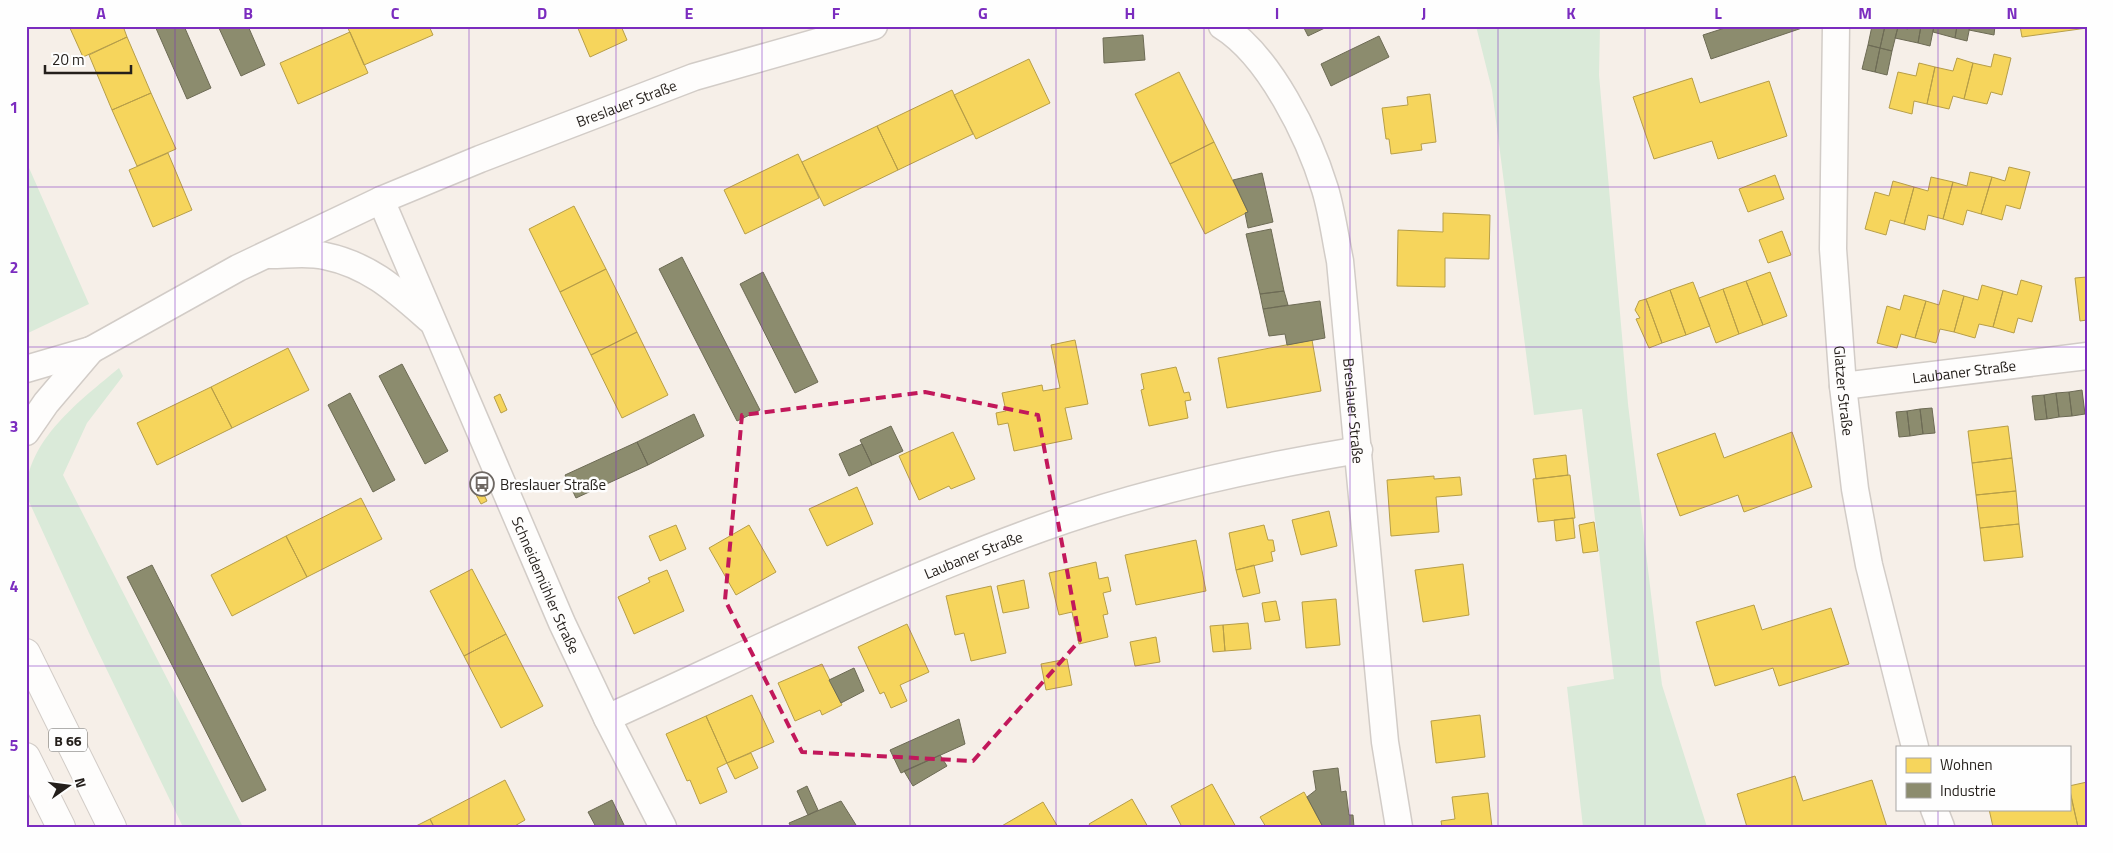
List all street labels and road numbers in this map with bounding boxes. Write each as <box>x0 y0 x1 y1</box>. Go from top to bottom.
street label: Breslauer Straße <box>572 73 680 133</box>
street label: Glatzer Straße <box>1829 345 1860 437</box>
street label: Laubaner Straße <box>1911 353 2017 389</box>
street label: Breslauer Straße <box>1338 357 1370 465</box>
street label: Schneidemühler Straße <box>506 513 586 657</box>
street label: Laubaner Straße <box>920 525 1026 585</box>
road number: B 66 <box>49 728 87 752</box>

